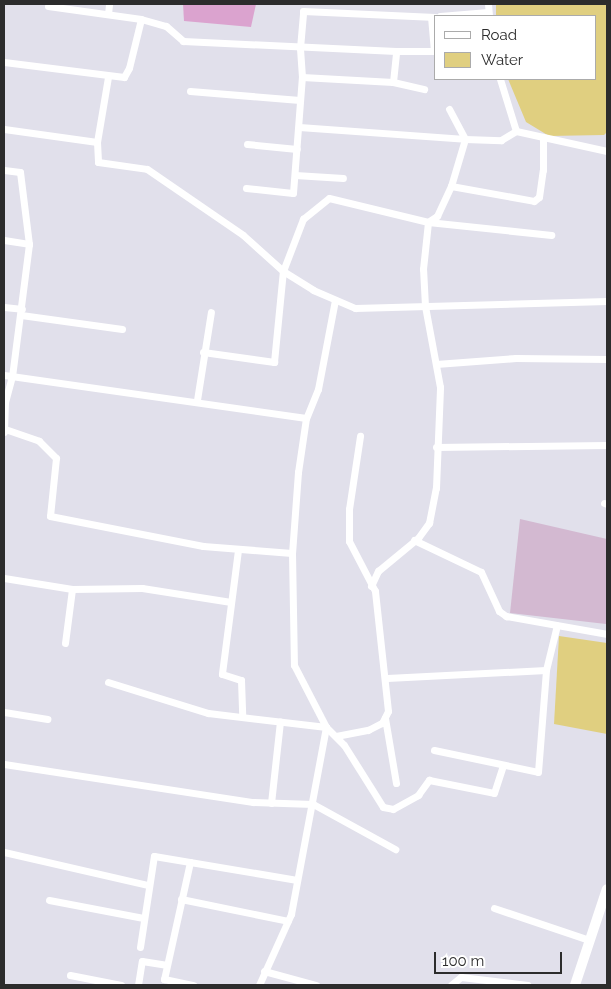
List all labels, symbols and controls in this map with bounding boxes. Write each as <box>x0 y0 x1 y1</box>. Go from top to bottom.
legend <box>434 15 596 80</box>
text: Road <box>481 26 517 44</box>
text: Water <box>481 51 523 69</box>
scale bar <box>436 942 564 974</box>
text: 100 m <box>442 952 484 970</box>

